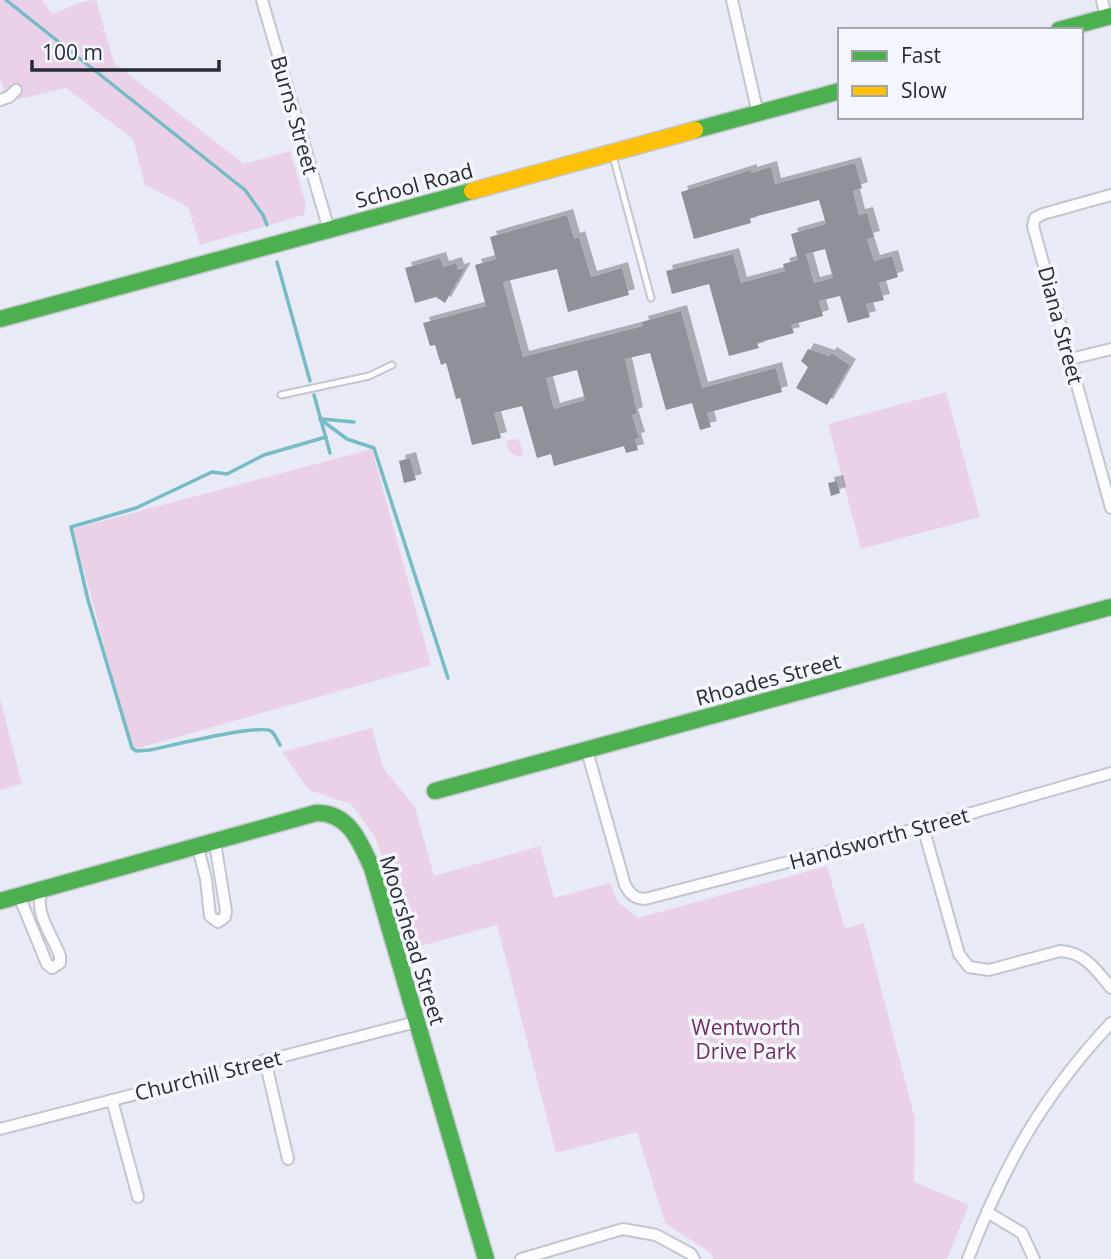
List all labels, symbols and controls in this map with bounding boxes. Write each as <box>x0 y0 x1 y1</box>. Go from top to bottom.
scale bar <box>32 28 219 72</box>
legend <box>838 28 1083 119</box>
text: 100 m <box>42 38 103 66</box>
text: Fast <box>901 41 941 69</box>
street label: Burns Street <box>265 52 325 178</box>
text: Slow <box>901 76 947 104</box>
street label: School Road <box>352 156 476 214</box>
street label: Diana Street <box>1032 263 1090 387</box>
street label: Rhoades Street <box>692 646 844 712</box>
street label: Handsworth Street <box>786 801 972 875</box>
street label: Moorshead Street <box>374 852 452 1028</box>
park label: Wentworth Drive Park <box>691 1013 801 1065</box>
street label: Churchill Street <box>132 1043 284 1107</box>

